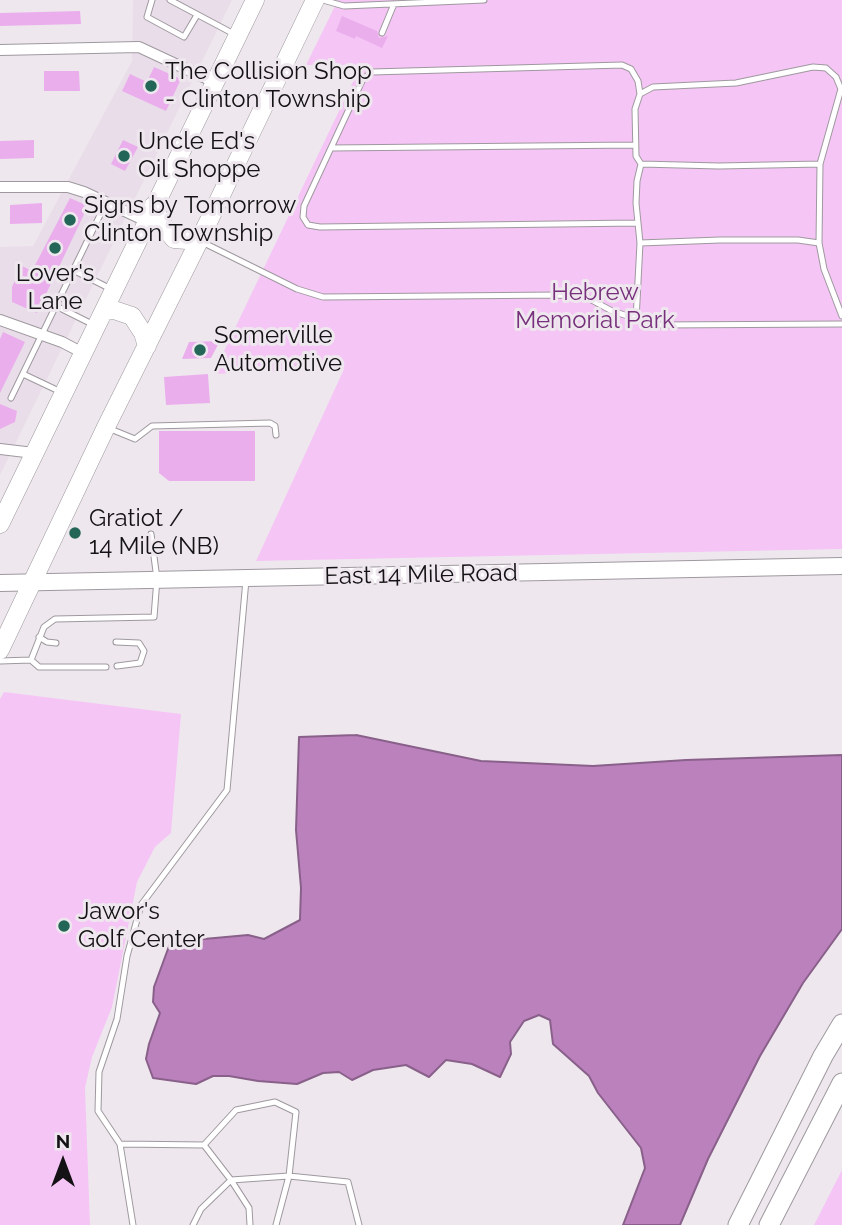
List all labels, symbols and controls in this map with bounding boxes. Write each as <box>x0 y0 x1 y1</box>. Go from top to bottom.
place label: The Collision Shop - Clinton Township <box>165 58 372 114</box>
marker: The Collision Shop - Clinton Township <box>143 78 159 94</box>
place label: Uncle Ed's Oil Shoppe <box>138 128 260 184</box>
marker: Uncle Ed's Oil Shoppe <box>116 148 132 164</box>
place label: Signs by Tomorrow Clinton Township <box>84 192 296 248</box>
marker: Signs by Tomorrow Clinton Township <box>62 212 78 228</box>
marker: Lover's Lane <box>47 240 63 256</box>
place label: Lover's Lane <box>16 260 94 316</box>
park label: Hebrew Memorial Park <box>515 279 675 335</box>
place label: Somerville Automotive <box>214 322 342 378</box>
marker: Somerville Automotive <box>192 342 208 358</box>
place label: Gratiot / 14 Mile (NB) <box>89 505 219 561</box>
marker: Gratiot / 14 Mile (NB) <box>67 525 83 541</box>
street label: East 14 Mile Road <box>324 559 518 591</box>
place label: Jawor's Golf Center <box>78 898 205 954</box>
marker: Jawor's Golf Center <box>56 918 72 934</box>
north arrow <box>28 1127 98 1197</box>
text: N <box>56 1130 70 1152</box>

